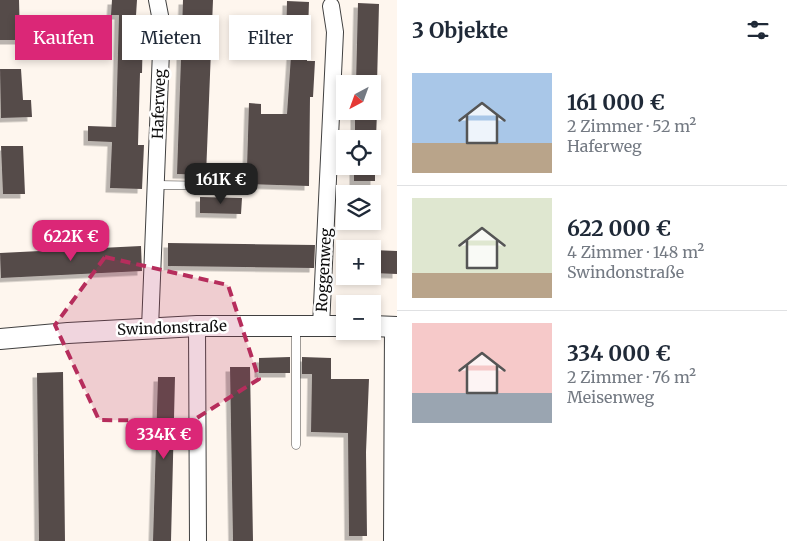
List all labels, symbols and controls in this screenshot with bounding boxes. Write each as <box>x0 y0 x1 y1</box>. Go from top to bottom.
chip: Kaufen <box>15 15 112 60</box>
chip: Mieten <box>122 15 219 60</box>
chip: Filter <box>229 15 311 60</box>
icon: filters <box>744 16 772 44</box>
text: 3 Objekte <box>412 17 508 44</box>
street label: Haferweg <box>148 69 169 139</box>
north arrow <box>336 75 381 120</box>
map controls <box>336 75 381 340</box>
text: 161 000 € <box>567 89 665 116</box>
icon: home <box>452 93 512 153</box>
text: 2 Zimmer · 52 m² <box>567 116 696 136</box>
button: locate <box>336 130 381 175</box>
text: Haferweg <box>567 136 642 156</box>
pin: 161K € <box>180 162 262 205</box>
text: 161K € <box>196 169 246 189</box>
button: layers <box>336 185 381 230</box>
text: 622 000 € <box>567 215 671 242</box>
icon: home <box>452 218 512 278</box>
pin: 622K € <box>30 220 112 262</box>
text: 622K € <box>43 226 99 246</box>
street label: Roggenweg <box>312 227 335 313</box>
button: + <box>336 240 381 285</box>
text: 4 Zimmer · 148 m² <box>567 242 704 262</box>
text: Swindonstraße <box>567 262 684 282</box>
button: − <box>336 295 381 340</box>
street label: Swindonstraße <box>117 316 227 339</box>
text: 334 000 € <box>567 340 671 367</box>
icon: home <box>452 343 512 403</box>
text: 2 Zimmer · 76 m² <box>567 367 696 387</box>
text: Meisenweg <box>567 387 654 407</box>
pin: 334K € <box>123 418 205 460</box>
text: 334K € <box>137 424 191 444</box>

